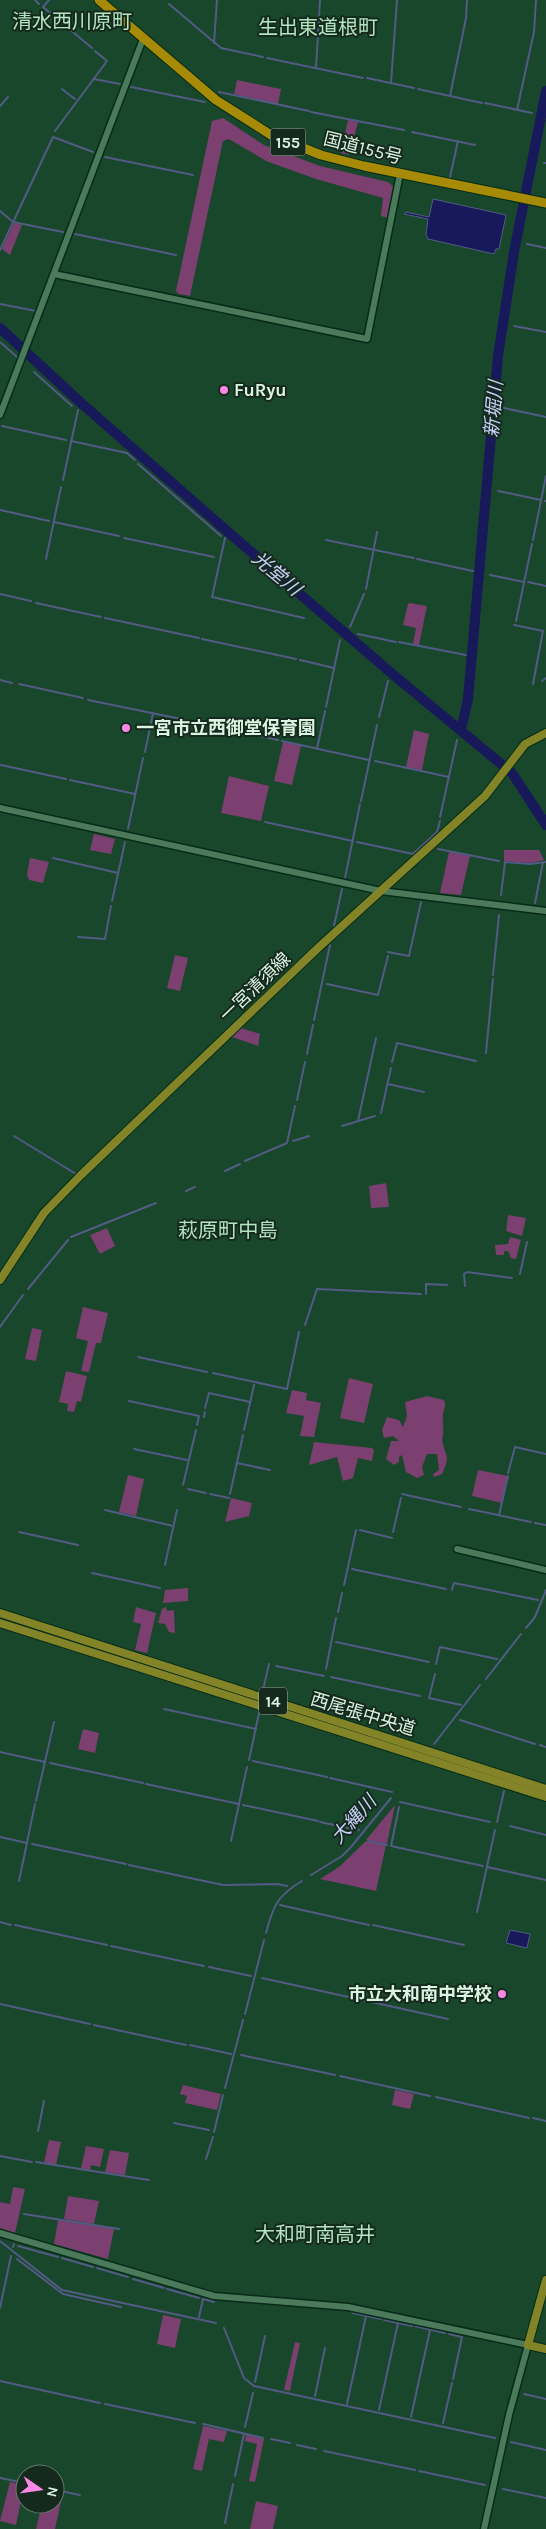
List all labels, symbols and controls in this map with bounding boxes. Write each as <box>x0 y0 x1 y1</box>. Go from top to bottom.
district label: 清水西川原町 <box>12 10 132 33</box>
district label: 生出東道根町 <box>258 16 378 39</box>
road number: 155 <box>270 128 306 156</box>
street label: 国道155号 <box>321 128 405 168</box>
water label: 新堀川 <box>481 378 508 438</box>
place label: FuRyu <box>234 379 287 401</box>
marker: FuRyu <box>218 384 230 396</box>
water label: 光堂川 <box>247 547 307 602</box>
place label: 一宮市立西御堂保育園 <box>136 717 316 739</box>
marker: 一宮市立西御堂保育園 <box>120 722 132 734</box>
street label: 一宮清須線 <box>215 948 295 1026</box>
district label: 萩原町中島 <box>178 1219 278 1242</box>
road number: 14 <box>259 1688 287 1714</box>
street label: 西尾張中央道 <box>308 1688 418 1740</box>
water label: 大縄川 <box>326 1790 382 1848</box>
place label: 市立大和南中学校 <box>348 1983 492 2005</box>
marker: 市立大和南中学校 <box>496 1988 508 2000</box>
district label: 大和町南高井 <box>255 2223 375 2246</box>
north arrow <box>15 2464 65 2514</box>
text: N <box>43 2485 62 2499</box>

